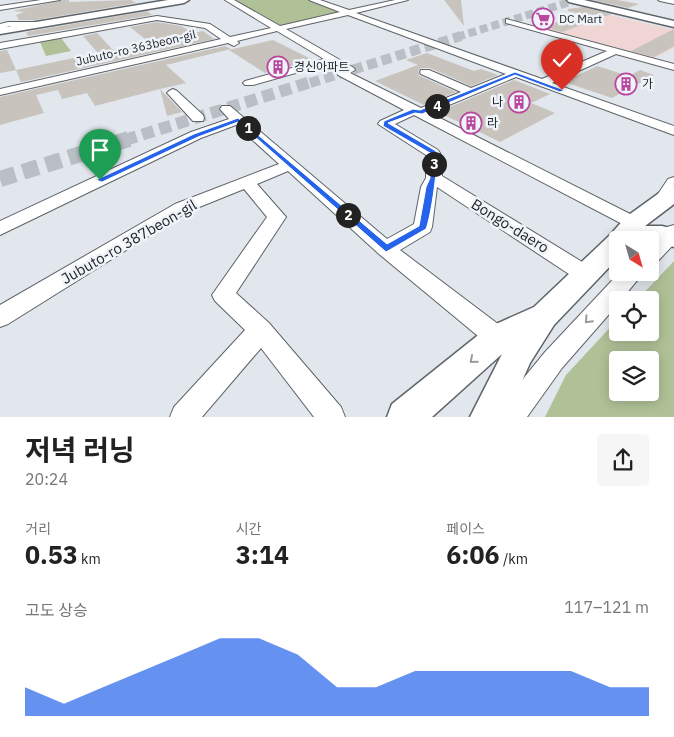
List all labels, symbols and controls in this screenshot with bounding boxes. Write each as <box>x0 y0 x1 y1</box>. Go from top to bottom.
supermarket icon: DC Mart <box>531 7 555 31</box>
place label: DC Mart <box>559 11 602 26</box>
street label: Jubuto-ro 363beon-gil <box>75 26 197 69</box>
pin <box>541 39 583 90</box>
icon: check <box>548 46 576 74</box>
building icon: 경신아파트 <box>266 55 290 79</box>
place label: 경신아파트 <box>294 59 349 74</box>
building icon: 가 <box>614 72 638 96</box>
place label: 가 <box>642 76 653 91</box>
building icon: 나 <box>507 90 531 114</box>
pin: 4 <box>424 94 450 118</box>
place label: 나 <box>492 94 503 109</box>
text: 4 <box>433 97 442 115</box>
building icon: 라 <box>459 111 483 135</box>
place label: 라 <box>487 115 498 130</box>
pin: 1 <box>236 116 260 140</box>
text: 1 <box>244 119 253 137</box>
pin <box>79 129 121 180</box>
icon: arrive <box>86 136 114 164</box>
pin: 3 <box>422 152 446 176</box>
text: 3 <box>430 155 439 173</box>
street label: Bongo-daero <box>468 194 553 257</box>
street label: Jubuto-ro 387beon-gil <box>58 195 200 288</box>
pin: 2 <box>336 202 360 228</box>
text: 2 <box>344 206 353 224</box>
north arrow <box>609 231 659 281</box>
map controls <box>609 231 659 401</box>
button: locate <box>609 291 659 341</box>
one-way arrow <box>585 314 594 323</box>
button: layers <box>609 351 659 401</box>
one-way arrow <box>470 354 479 363</box>
text: 저녁 러닝 <box>25 431 135 468</box>
button: share <box>597 434 649 486</box>
text: 20:24 <box>25 469 68 489</box>
text: 거리 <box>25 520 51 538</box>
text: 시간 <box>236 520 261 538</box>
text: 페이스 <box>446 520 485 538</box>
text: 0.53 <box>25 538 78 571</box>
text: 3:14 <box>236 538 289 571</box>
text: 6:06 <box>446 538 500 571</box>
text: km <box>78 550 101 568</box>
text: /km <box>500 550 528 568</box>
text: 117–121 m <box>564 597 649 617</box>
text: 고도 상승 <box>25 600 88 620</box>

